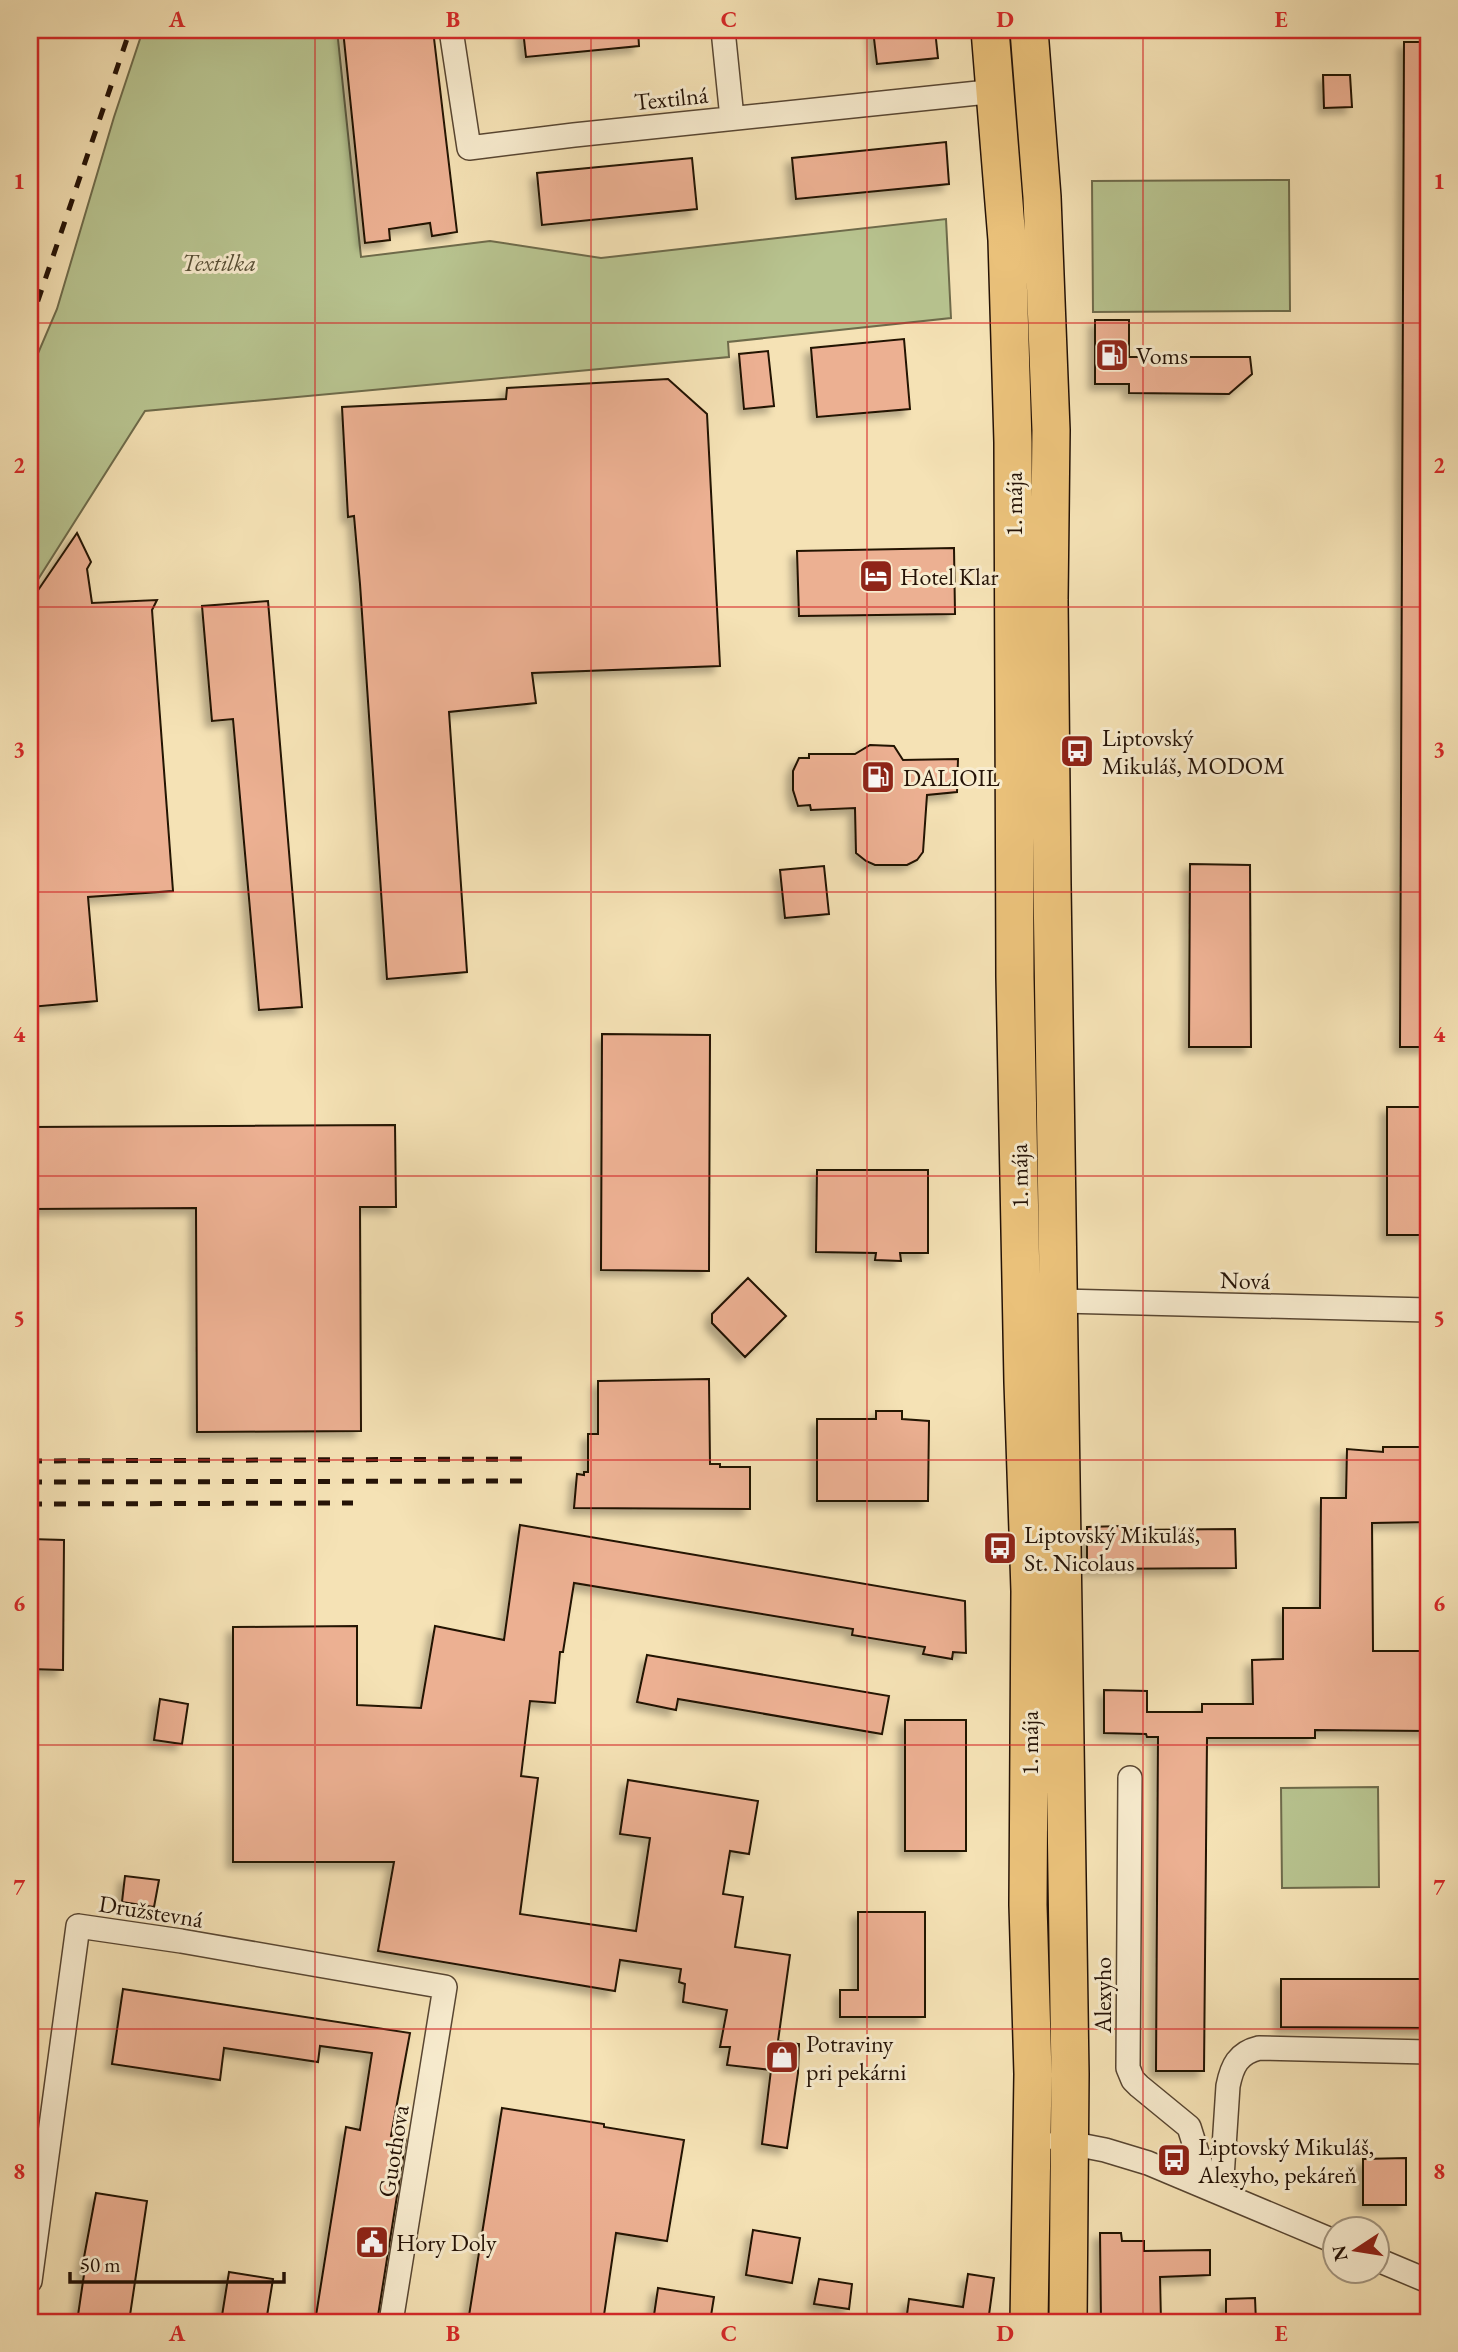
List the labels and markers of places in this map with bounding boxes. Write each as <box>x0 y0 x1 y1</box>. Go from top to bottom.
fuel station icon: Voms <box>1093 336 1131 374</box>
place label: Voms <box>1136 340 1188 371</box>
hotel icon: Hotel Klar <box>857 557 895 595</box>
place label: Hotel Klar <box>900 561 998 592</box>
place label: Liptovský Mikuláš, MODOM <box>1102 722 1285 781</box>
bus stop icon: Liptovský Mikuláš, MODOM <box>1058 732 1096 770</box>
fuel station icon: DALIOIL <box>859 758 897 796</box>
place label: DALIOIL <box>903 762 1000 793</box>
place label: Liptovský Mikuláš, St. Nicolaus <box>1024 1519 1200 1578</box>
bus stop icon: Liptovský Mikuláš, St. Nicolaus <box>981 1529 1019 1567</box>
place label: Potraviny pri pekárni <box>806 2028 906 2087</box>
shop icon: Potraviny pri pekárni <box>763 2038 801 2076</box>
place label: Liptovský Mikuláš, Alexyho, pekáreň <box>1197 2131 1374 2190</box>
bus stop icon: Liptovský Mikuláš, Alexyho, pekáreň <box>1155 2141 1193 2179</box>
public building icon: Hory Doly <box>353 2223 391 2261</box>
place label: Hory Doly <box>396 2227 497 2258</box>

